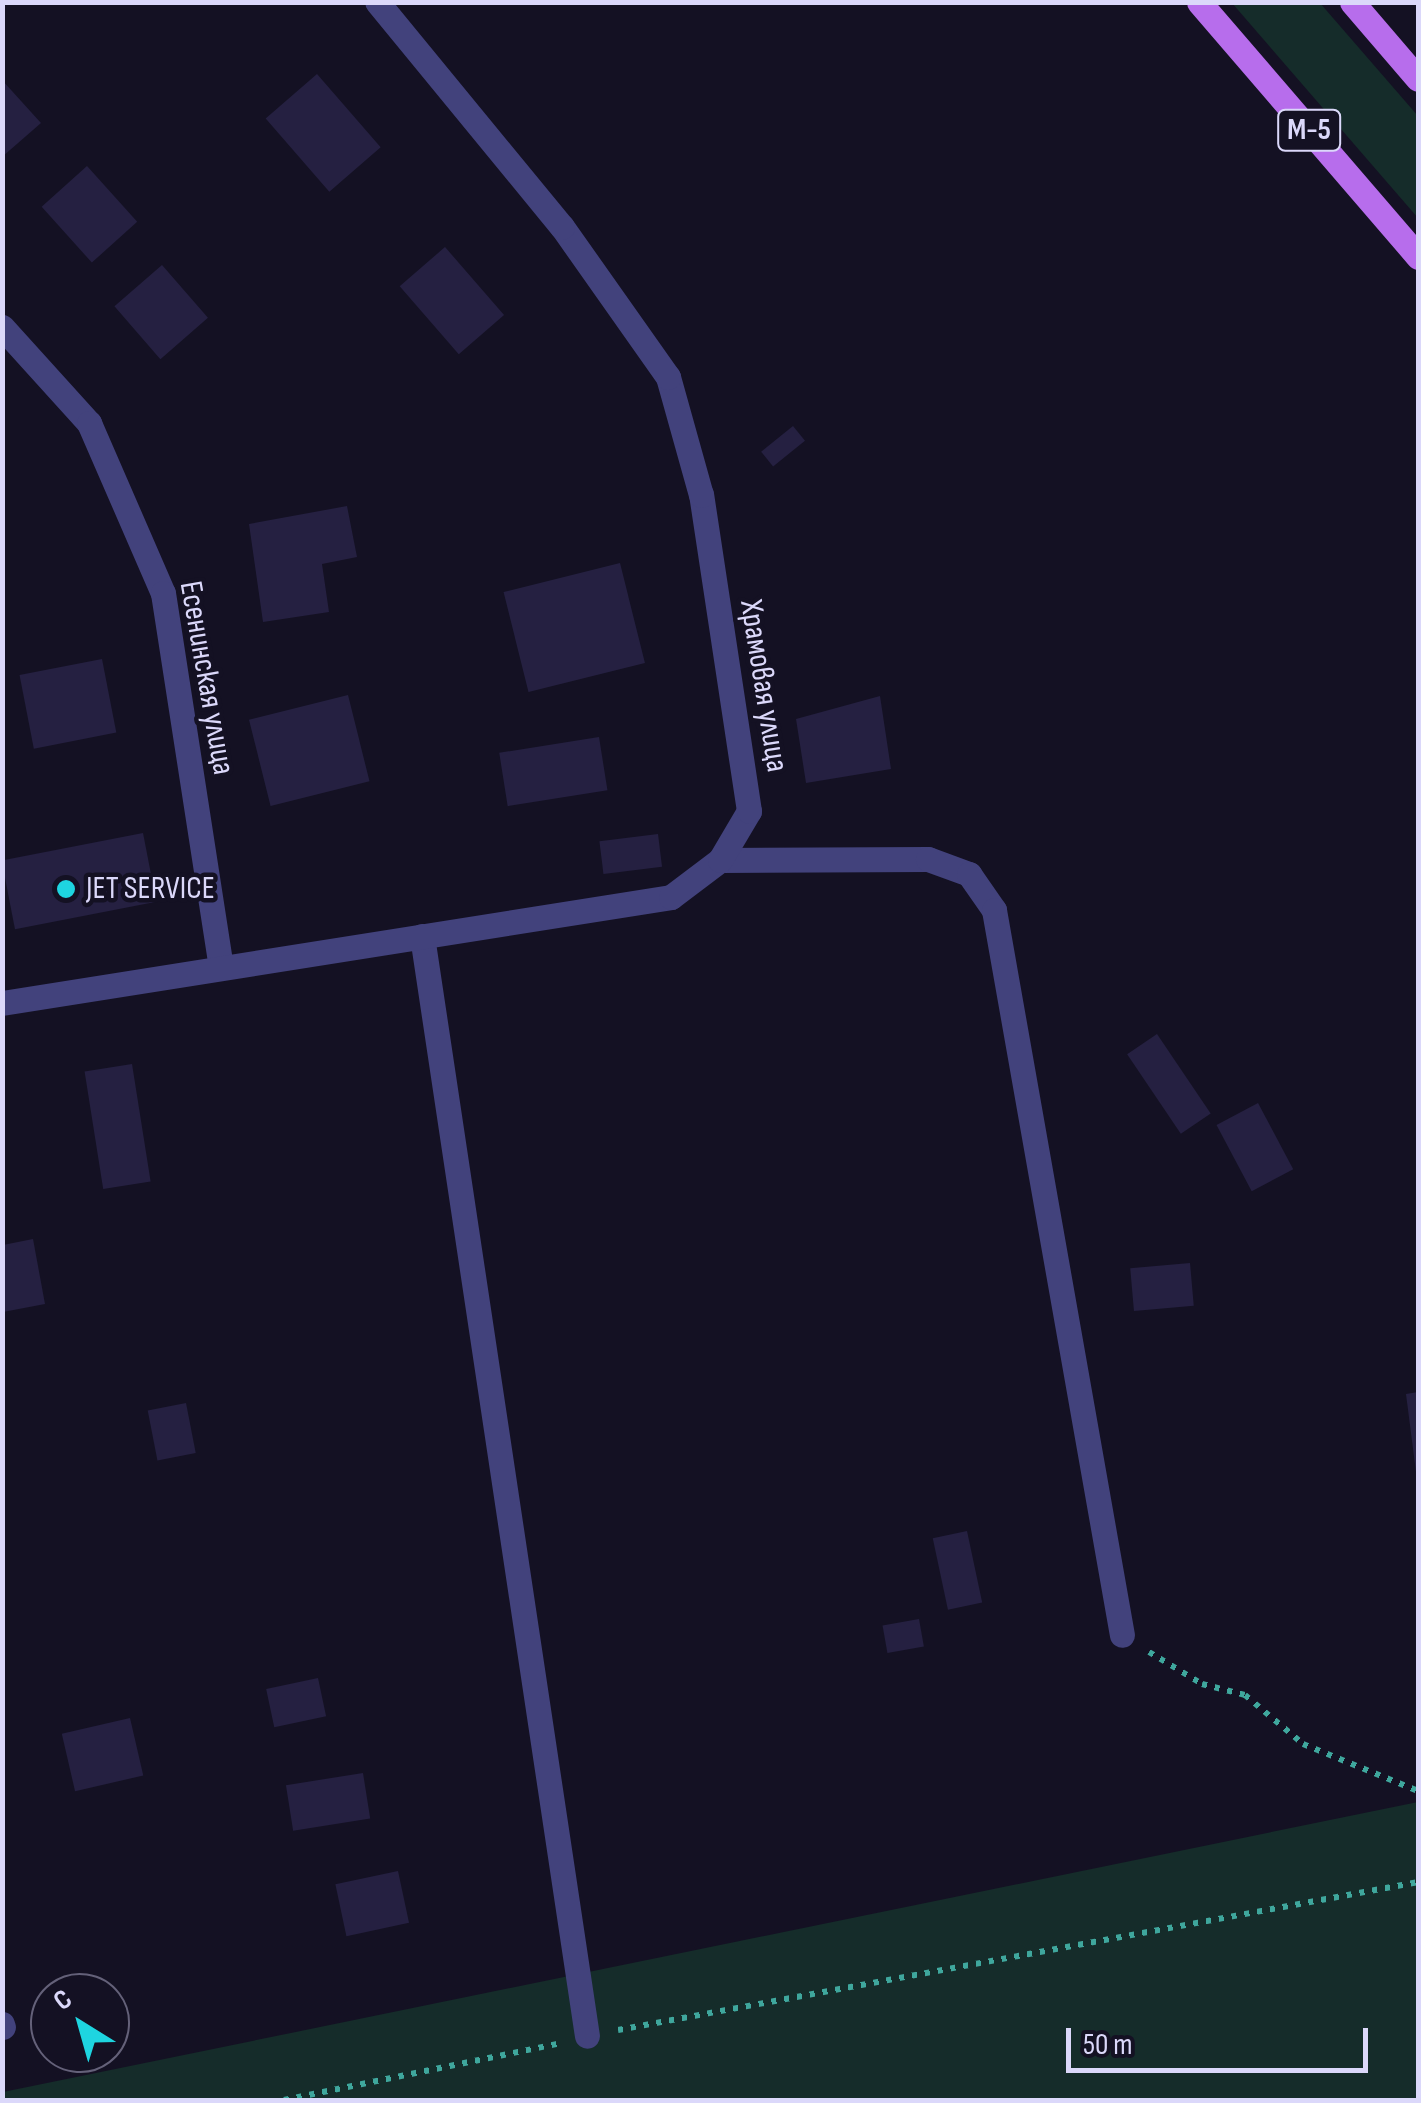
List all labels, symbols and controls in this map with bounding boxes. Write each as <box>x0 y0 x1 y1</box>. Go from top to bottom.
road number: М-5 <box>1276 105 1342 155</box>
street label: Есенинская улица <box>170 578 242 778</box>
street label: Храмовая улица <box>730 597 796 775</box>
place label: JET SERVICE <box>86 870 215 908</box>
marker: JET SERVICE <box>55 878 77 900</box>
north arrow <box>30 1973 130 2073</box>
text: С <box>47 1983 79 2018</box>
scale bar <box>1071 2008 1374 2070</box>
text: 50 m <box>1083 2027 1132 2063</box>

